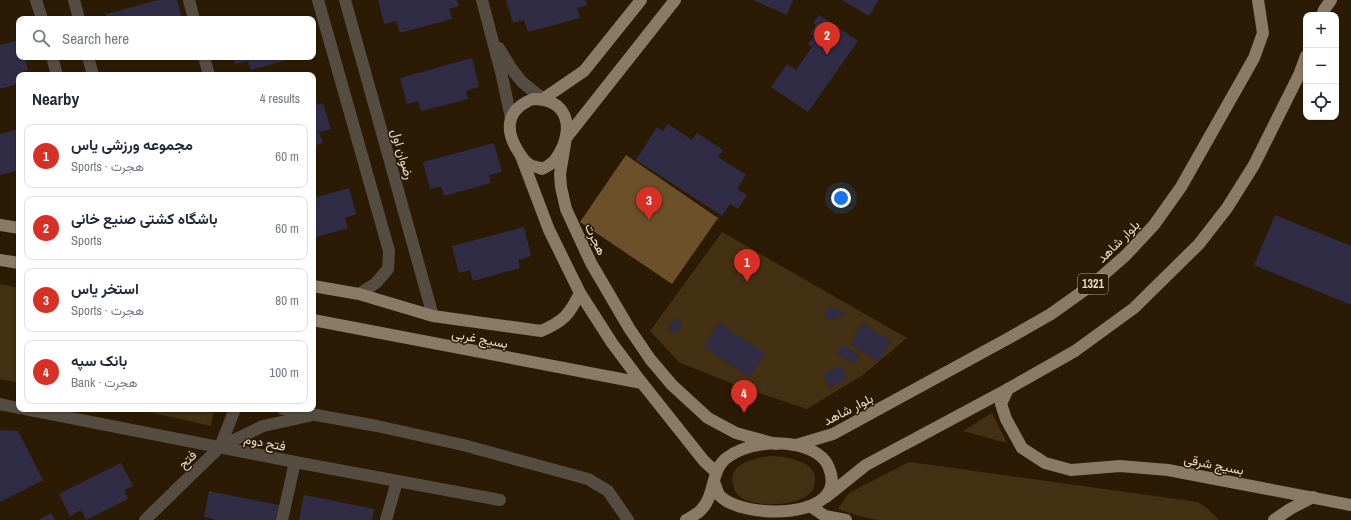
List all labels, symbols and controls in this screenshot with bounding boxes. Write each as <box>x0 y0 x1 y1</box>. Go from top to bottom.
map controls <box>1303 12 1339 120</box>
button: + <box>1303 12 1339 48</box>
search box <box>16 16 316 60</box>
pin: 2 <box>814 22 840 55</box>
icon: search <box>30 27 52 49</box>
text: Search here <box>62 28 129 49</box>
button: − <box>1303 48 1339 84</box>
button: locate <box>1303 84 1339 120</box>
text: Nearby <box>32 87 79 110</box>
text: 4 results <box>260 90 300 107</box>
street label: رضوان اول <box>387 127 418 181</box>
text: مجموعه ورزشی یاس <box>71 134 193 155</box>
text: 1 <box>43 148 49 165</box>
text: 60 m <box>275 148 299 165</box>
text: Sports · هجرت <box>71 158 144 175</box>
pin: 3 <box>636 187 662 220</box>
your location <box>831 188 851 208</box>
text: باشگاه کشتی صنیع خانی <box>71 208 218 229</box>
street label: بلوار شاهد <box>1093 216 1143 266</box>
text: 2 <box>43 220 49 237</box>
text: 60 m <box>275 220 299 237</box>
street label: هجرت <box>581 221 610 258</box>
text: Sports <box>71 232 102 249</box>
pin: 1 <box>734 249 760 282</box>
road number: 1321 <box>1078 274 1108 294</box>
text: استخر یاس <box>71 278 139 299</box>
text: 3 <box>43 292 49 309</box>
text: 80 m <box>275 292 299 309</box>
text: Sports · هجرت <box>71 302 144 319</box>
street label: بسیج غربی <box>450 325 510 353</box>
text: بانک سپه <box>71 350 127 371</box>
text: 4 <box>43 364 49 381</box>
text: 100 m <box>269 364 299 381</box>
text: Bank · هجرت <box>71 374 137 391</box>
pin: 4 <box>731 380 757 413</box>
street label: بلوار شاهد <box>820 390 876 429</box>
street label: فتح دوم <box>242 430 287 456</box>
street label: فتح <box>174 446 201 473</box>
street label: بسیج شرقی <box>1182 450 1246 480</box>

